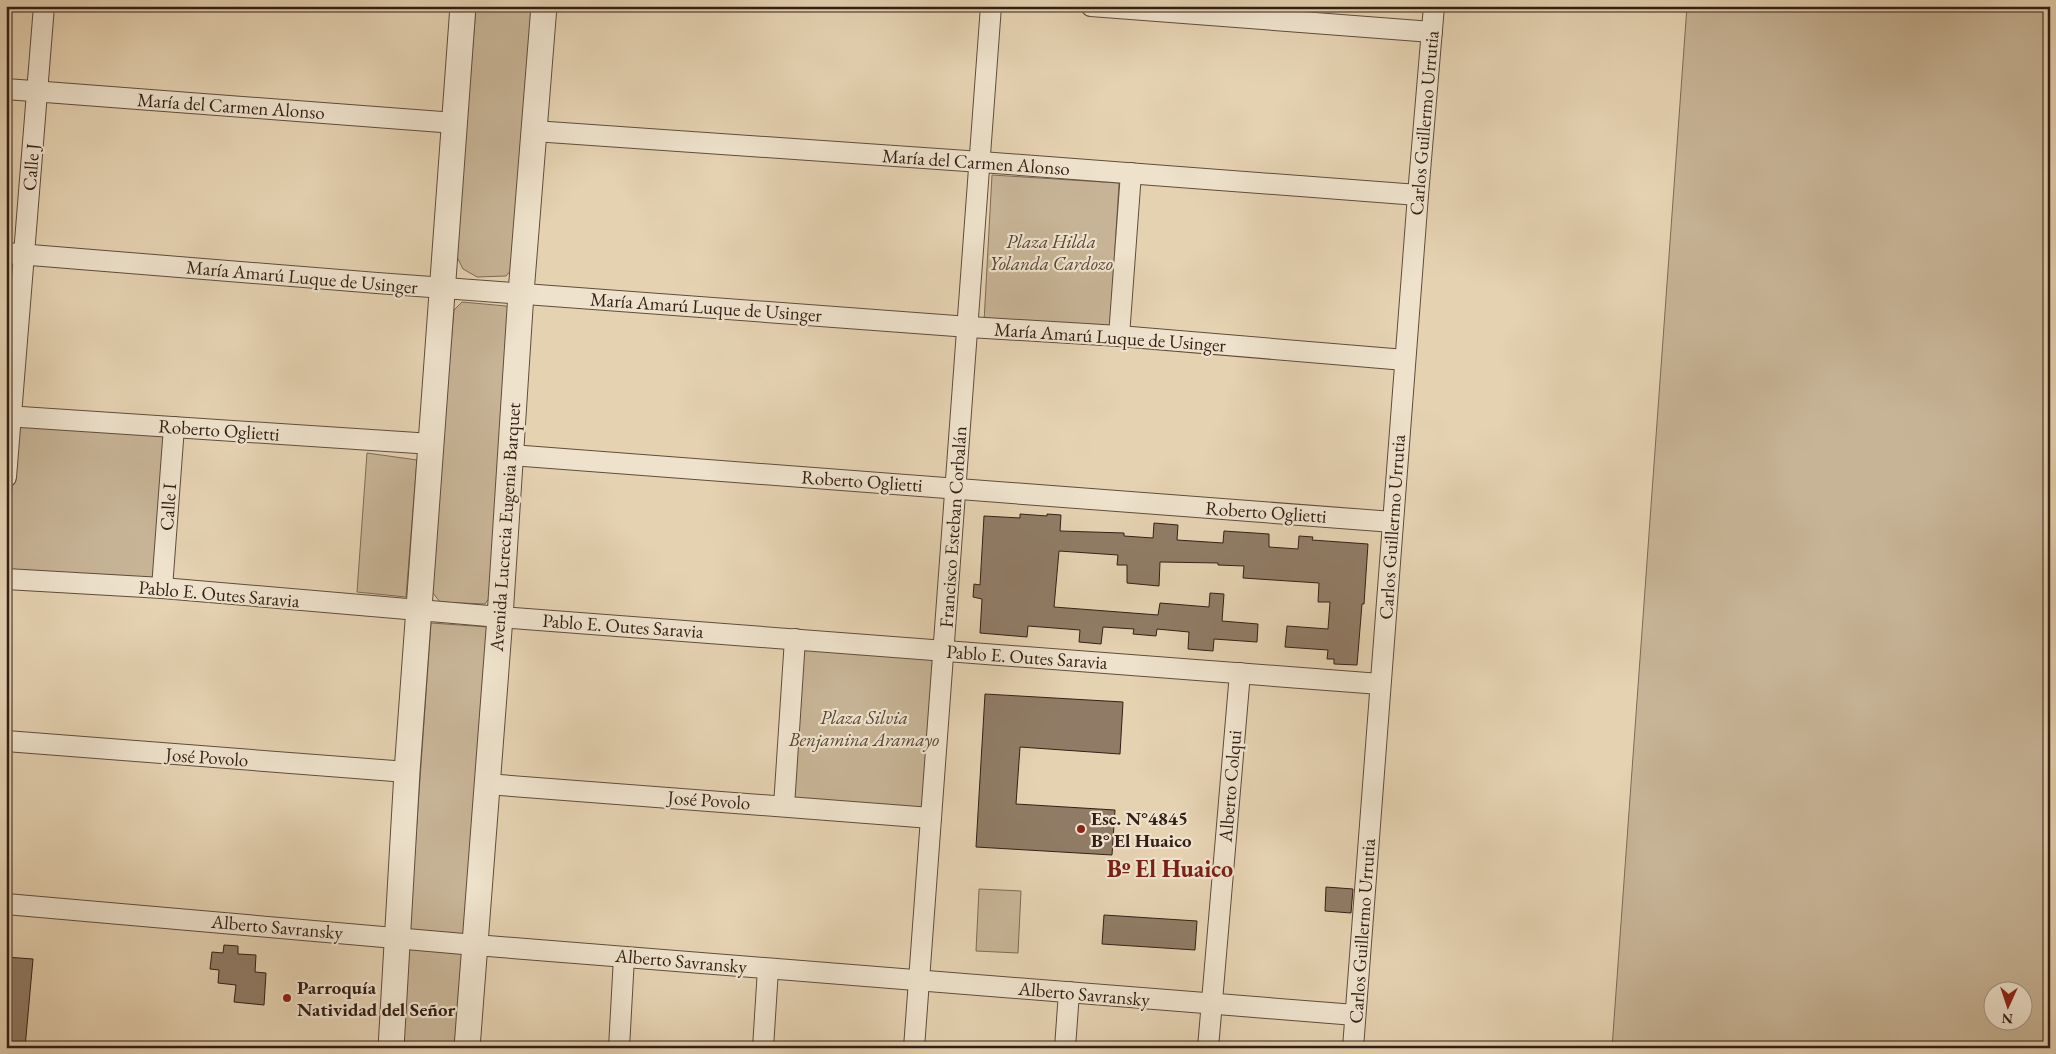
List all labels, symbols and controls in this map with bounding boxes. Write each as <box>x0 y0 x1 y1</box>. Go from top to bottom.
street label: Carlos Guillermo Urrutia <box>1403 29 1445 217</box>
street label: María del Carmen Alonso <box>136 87 326 125</box>
street label: Calle J <box>16 142 46 192</box>
street label: María del Carmen Alonso <box>881 143 1071 181</box>
park label: Plaza Hilda Yolanda Cardozo <box>989 229 1113 276</box>
street label: María Amarú Luque de Usinger <box>185 254 419 300</box>
street label: María Amarú Luque de Usinger <box>589 286 823 328</box>
street label: María Amarú Luque de Usinger <box>993 316 1227 358</box>
street label: Avenida Lucrecia Eugenia Barquet <box>484 402 526 653</box>
street label: Roberto Oglietti <box>157 413 281 447</box>
street label: Francisco Esteban Corbalán <box>933 425 973 629</box>
street label: Carlos Guillermo Urrutia <box>1373 433 1411 620</box>
street label: Roberto Oglietti <box>800 464 924 498</box>
street label: Calle I <box>154 482 182 532</box>
street label: Roberto Oglietti <box>1204 495 1328 529</box>
street label: Pablo E. Outes Saravia <box>137 575 301 614</box>
street label: Pablo E. Outes Saravia <box>542 608 705 644</box>
street label: Pablo E. Outes Saravia <box>946 639 1109 675</box>
park label: Plaza Silvia Benjamina Aramayo <box>788 705 939 752</box>
street label: Alberto Colqui <box>1213 729 1247 844</box>
street label: José Povolo <box>163 742 249 772</box>
street label: José Povolo <box>665 785 751 815</box>
place label: Esc. N°4845 B° El Huaico <box>1091 806 1192 853</box>
marker: Esc. N°4845 B° El Huaico <box>1075 823 1087 835</box>
street label: Carlos Guillermo Urrutia <box>1343 837 1381 1024</box>
district label: Bº El Huaico <box>1107 853 1233 884</box>
street label: Alberto Savransky <box>209 909 345 945</box>
street label: Alberto Savransky <box>613 943 749 979</box>
place label: Parroquía Natividad del Señor <box>297 975 456 1022</box>
street label: Alberto Savransky <box>1016 976 1152 1012</box>
north arrow <box>1984 982 2034 1032</box>
marker: Parroquía Natividad del Señor <box>281 992 293 1004</box>
text: N <box>2001 1010 2013 1028</box>

